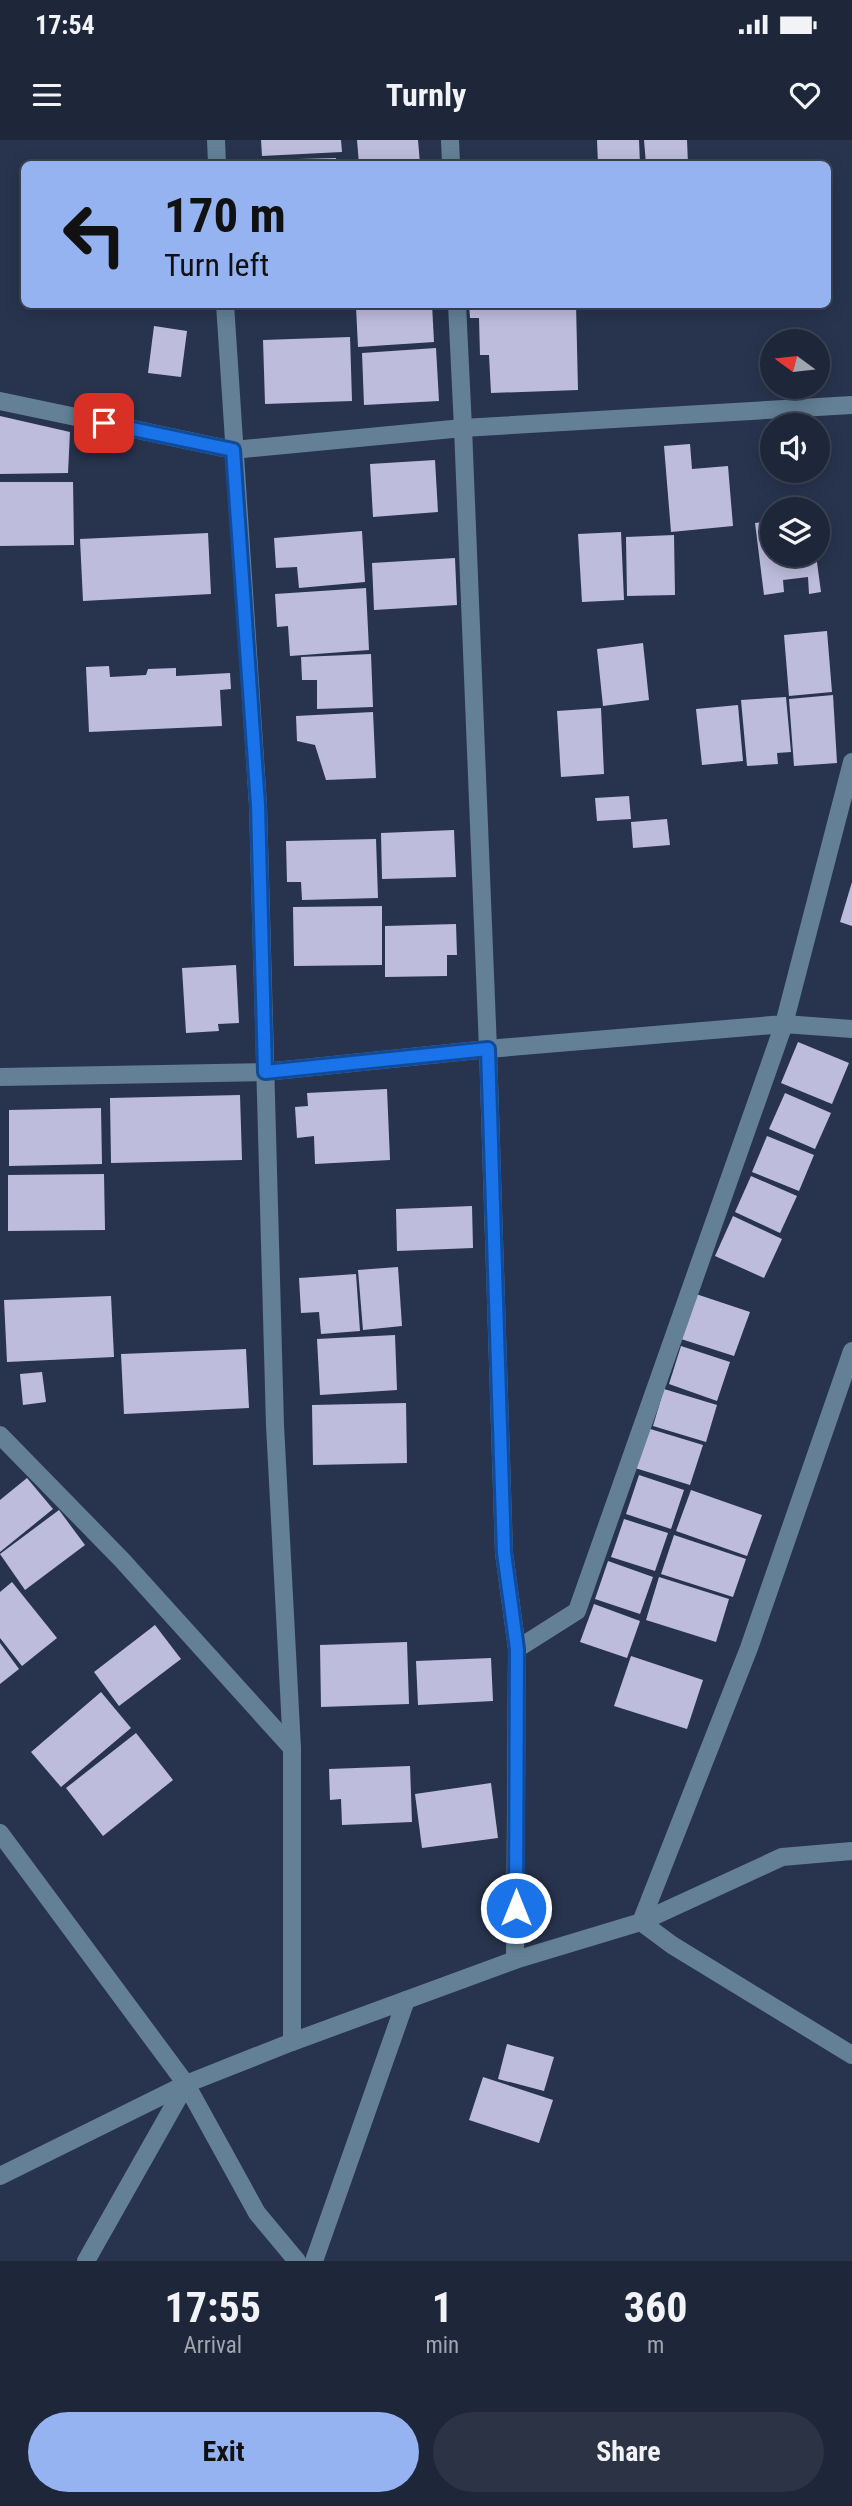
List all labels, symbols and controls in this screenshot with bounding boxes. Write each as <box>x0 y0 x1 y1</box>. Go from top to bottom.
text: 17:54 <box>35 10 95 40</box>
icon: menu <box>28 76 66 114</box>
text: Turnly <box>386 76 466 114</box>
icon: heart <box>786 76 824 114</box>
text: 170 m <box>164 187 286 244</box>
icon: left <box>49 189 140 280</box>
text: Turn left <box>164 246 269 284</box>
north arrow <box>760 329 830 399</box>
map controls <box>760 329 830 567</box>
pin <box>74 393 134 453</box>
icon: arrive <box>85 404 123 442</box>
button: sound <box>760 413 830 483</box>
button: layers <box>760 497 830 567</box>
position arrow <box>479 1871 553 1945</box>
text: 17:55 <box>165 2283 261 2332</box>
text: 1 <box>432 2283 453 2332</box>
text: 360 <box>624 2283 687 2332</box>
text: Arrival <box>183 2332 242 2359</box>
text: min <box>425 2332 459 2359</box>
text: m <box>647 2332 664 2359</box>
button: Exit <box>28 2412 419 2492</box>
button: Share <box>433 2412 824 2492</box>

